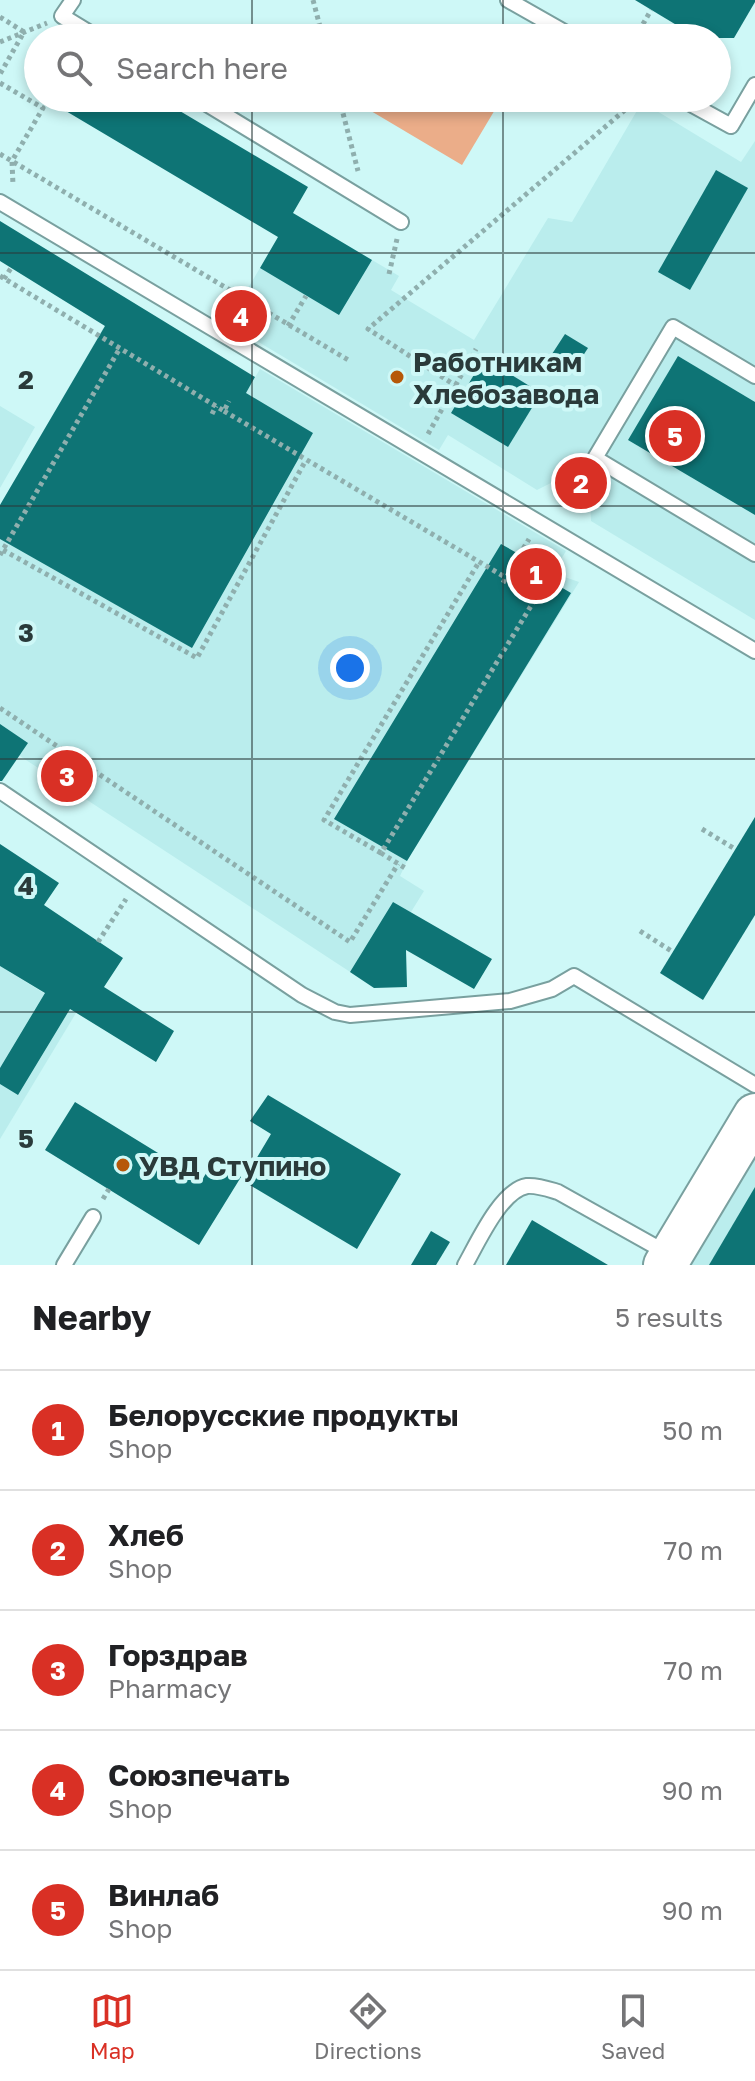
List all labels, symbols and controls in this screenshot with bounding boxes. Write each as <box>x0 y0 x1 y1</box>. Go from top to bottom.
search box <box>24 24 731 112</box>
icon: search <box>52 46 96 90</box>
text: Search here <box>116 50 288 86</box>
pin: 4 <box>215 286 267 346</box>
place label: Работникам Хлебозавода <box>413 345 599 410</box>
text: 2 <box>18 364 34 395</box>
marker: Работникам Хлебозавода <box>388 368 406 386</box>
pin: 5 <box>649 406 701 466</box>
pin: 2 <box>555 453 607 513</box>
pin: 1 <box>510 544 562 604</box>
text: 3 <box>18 617 34 648</box>
your location <box>330 648 370 688</box>
pin: 3 <box>41 746 93 806</box>
text: 4 <box>18 870 34 901</box>
text: 5 <box>18 1123 34 1154</box>
place label: УВД Ступино <box>139 1149 326 1182</box>
marker: УВД Ступино <box>114 1156 132 1174</box>
text: Nearby <box>32 1297 152 1337</box>
text: 5 results <box>615 1302 723 1333</box>
text: Белорусские продукты <box>108 1397 459 1433</box>
text: 1 <box>51 1415 65 1446</box>
text: 50 m <box>662 1415 723 1446</box>
text: Shop <box>108 1433 172 1464</box>
text: Хлеб <box>108 1517 184 1553</box>
text: 2 <box>50 1535 66 1566</box>
text: 70 m <box>664 1535 723 1566</box>
text: Shop <box>108 1553 172 1584</box>
text: Горздрав <box>108 1637 248 1673</box>
text: 3 <box>50 1655 66 1686</box>
text: 70 m <box>664 1655 723 1686</box>
text: Pharmacy <box>108 1673 232 1704</box>
text: Союзпечать <box>108 1757 290 1793</box>
text: 4 <box>50 1775 66 1806</box>
text: 90 m <box>662 1775 723 1806</box>
text: Shop <box>108 1793 172 1824</box>
text: Винлаб <box>108 1877 219 1913</box>
text: 5 <box>50 1895 66 1926</box>
text: 90 m <box>662 1895 723 1926</box>
text: Shop <box>108 1913 172 1944</box>
tab: Map <box>90 1989 135 2064</box>
tab: Directions <box>314 1989 422 2064</box>
tab: Saved <box>601 1989 665 2064</box>

